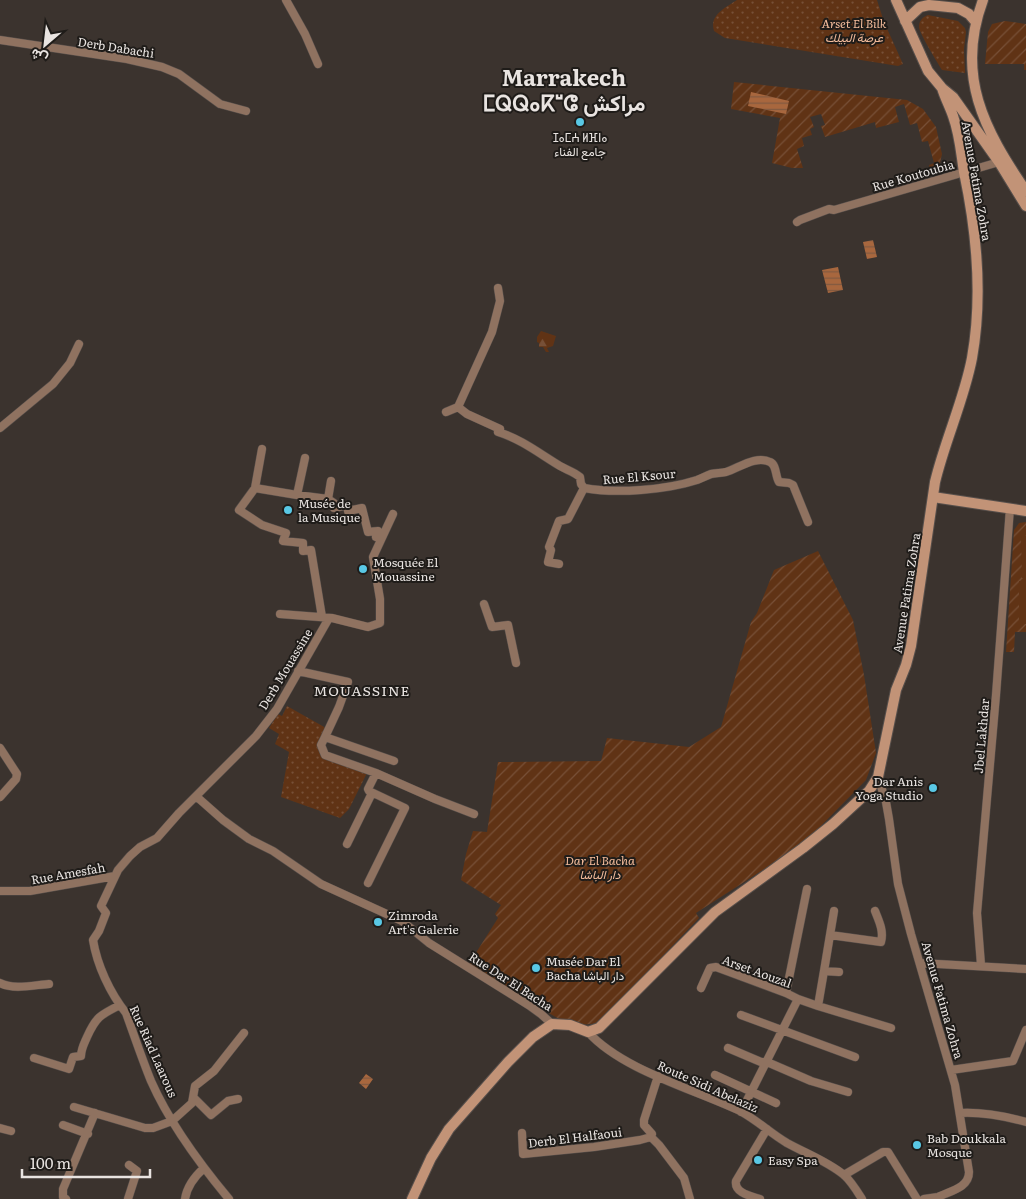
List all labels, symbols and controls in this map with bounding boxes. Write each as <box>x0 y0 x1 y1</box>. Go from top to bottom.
park label: Arset El Bilk عرصة البيلك <box>822 14 887 46</box>
north arrow <box>20 20 70 70</box>
street label: Derb Dabachi <box>76 32 156 62</box>
text: ش <box>26 45 51 70</box>
district label: Marrakech ⵎⵕⵕⴰⴽⵯⵛ مراكش <box>482 60 646 118</box>
marker: ⵊⴰⵎⵄ ⵍⴼⵏⴰ جامع الفناء <box>574 116 586 128</box>
street label: Avenue Fatima Zohra <box>958 120 997 243</box>
place label: ⵊⴰⵎⵄ ⵍⴼⵏⴰ جامع الفناء <box>553 128 607 161</box>
street label: Rue Koutoubia <box>870 155 957 195</box>
street label: Rue El Ksour <box>602 464 677 488</box>
place label: Musée de la Musique <box>298 494 360 526</box>
marker: Musée de la Musique <box>282 504 294 516</box>
street label: Avenue Fatima Zohra <box>888 531 924 654</box>
place label: Mosquée El Mouassine <box>373 553 438 585</box>
marker: Mosquée El Mouassine <box>357 563 369 575</box>
street label: Derb Mouassine <box>254 625 316 713</box>
district label: MOUASSINE <box>313 680 411 700</box>
street label: Jbel Lakhdar <box>969 697 993 774</box>
place label: Dar Anis Yoga Studio <box>855 772 924 804</box>
marker: Dar Anis Yoga Studio <box>927 782 939 794</box>
park label: Dar El Bacha دار الباشا <box>565 851 635 883</box>
street label: Rue Amesfah <box>30 858 107 888</box>
place label: Zimroda Art's Galerie <box>388 906 459 938</box>
marker: Zimroda Art's Galerie <box>372 916 384 928</box>
street label: Avenue Fatima Zohra <box>918 939 969 1061</box>
street label: Rue Dar El Bacha <box>466 947 557 1015</box>
street label: Arset Aouzal <box>720 950 794 992</box>
place label: Musée Dar El Bacha دار الباشا <box>546 952 624 984</box>
marker: Musée Dar El Bacha دار الباشا <box>530 962 542 974</box>
street label: Rue Riad Laarous <box>126 1002 183 1101</box>
street label: Route Sidi Abelaziz <box>655 1056 762 1116</box>
street label: Derb El Halfaoui <box>527 1122 623 1152</box>
place label: Bab Doukkala Mosque <box>927 1129 1007 1161</box>
marker: Bab Doukkala Mosque <box>911 1139 923 1151</box>
scale bar <box>22 1146 150 1178</box>
text: 100 m <box>30 1151 71 1174</box>
place label: Easy Spa <box>768 1151 818 1169</box>
marker: Easy Spa <box>752 1154 764 1166</box>

